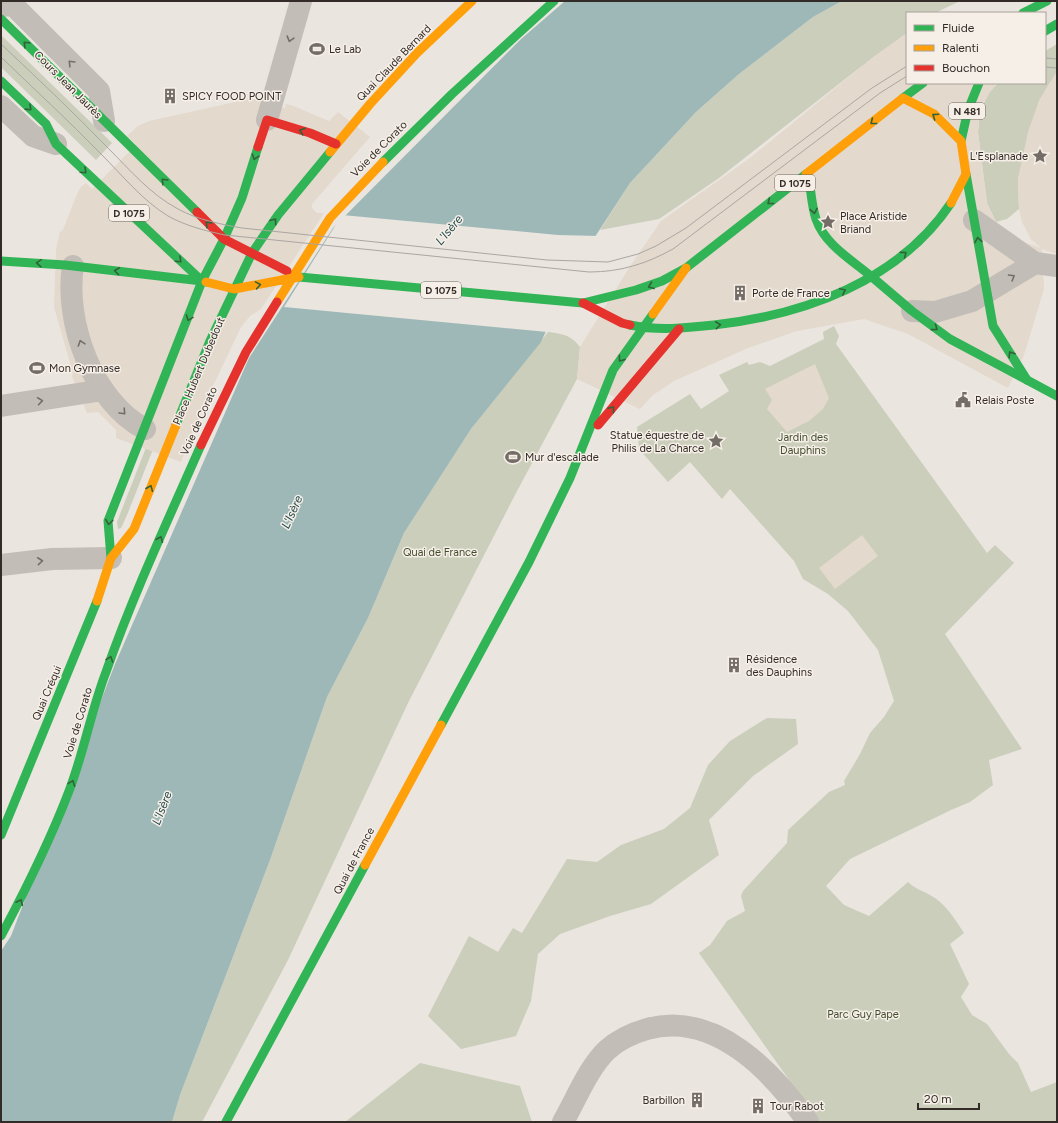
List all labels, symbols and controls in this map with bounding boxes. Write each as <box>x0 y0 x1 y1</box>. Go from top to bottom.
legend <box>906 12 1046 84</box>
text: Fluide <box>942 21 975 35</box>
street label: Quai Claude Bernard <box>354 22 434 104</box>
one-way arrow <box>286 35 295 42</box>
sports icon: Le Lab <box>308 40 326 58</box>
one-way arrow <box>23 41 31 49</box>
text: Ralenti <box>942 41 979 55</box>
place label: Le Lab <box>329 43 361 56</box>
street label: Cours Jean Jaurès <box>31 48 105 122</box>
one-way arrow <box>68 60 76 68</box>
text: Bouchon <box>942 61 990 75</box>
building icon: SPICY FOOD POINT <box>161 87 179 105</box>
place label: SPICY FOOD POINT <box>182 90 281 103</box>
one-way arrow <box>24 103 32 111</box>
road number: N 481 <box>949 103 985 119</box>
one-way arrow <box>932 113 939 121</box>
one-way arrow <box>870 117 877 124</box>
street label: Voie de Corato <box>348 118 410 180</box>
one-way arrow <box>299 127 306 135</box>
place icon: L'Esplanade <box>1031 147 1049 165</box>
place label: L'Esplanade <box>970 150 1028 163</box>
one-way arrow <box>251 153 260 160</box>
one-way arrow <box>79 166 87 174</box>
road number: D 1075 <box>775 175 815 191</box>
one-way arrow <box>161 178 169 186</box>
one-way arrow <box>768 198 775 205</box>
road number: D 1075 <box>109 205 149 221</box>
one-way arrow <box>810 208 818 214</box>
place label: Place Aristide Briand <box>840 210 907 236</box>
water label: L'Isère <box>432 212 466 248</box>
place icon: Place Aristide Briand <box>819 213 837 231</box>
one-way arrow <box>269 218 277 225</box>
one-way arrow <box>205 221 213 228</box>
one-way arrow <box>974 237 983 243</box>
one-way arrow <box>899 252 906 259</box>
one-way arrow <box>174 255 182 262</box>
one-way arrow <box>36 259 42 268</box>
one-way arrow <box>114 267 120 276</box>
one-way arrow <box>1008 274 1015 281</box>
one-way arrow <box>255 281 261 289</box>
one-way arrow <box>648 281 655 289</box>
road number: D 1075 <box>421 282 461 298</box>
building icon: Porte de France <box>731 284 749 302</box>
place label: Porte de France <box>752 287 830 300</box>
one-way arrow <box>838 288 846 296</box>
one-way arrow <box>185 314 193 321</box>
street label: Place Hubert Dubedout <box>170 315 228 427</box>
one-way arrow <box>715 320 721 329</box>
one-way arrow <box>931 323 938 330</box>
one-way arrow <box>77 340 86 347</box>
one-way arrow <box>1008 351 1015 358</box>
one-way arrow <box>619 355 626 362</box>
sports icon: Mon Gymnase <box>28 359 46 377</box>
place label: Mon Gymnase <box>49 362 120 375</box>
street label: Voie de Corato <box>178 384 220 458</box>
public building icon: Relais Poste <box>954 391 972 409</box>
place label: Relais Poste <box>975 394 1034 407</box>
one-way arrow <box>37 397 43 406</box>
one-way arrow <box>608 406 615 413</box>
one-way arrow <box>118 407 125 415</box>
place label: Statue équestre de Philis de La Charce <box>610 429 704 455</box>
park label: Jardin des Dauphins <box>778 431 828 457</box>
place icon: Statue équestre de Philis de La Charce <box>707 432 725 450</box>
sports icon: Mur d'escalade <box>504 448 522 466</box>
place label: Mur d'escalade <box>525 451 599 464</box>
one-way arrow <box>146 485 154 492</box>
water label: L'Isère <box>279 493 306 531</box>
one-way arrow <box>105 519 114 525</box>
one-way arrow <box>156 535 164 542</box>
park label: Quai de France <box>403 546 477 559</box>
one-way arrow <box>37 556 43 565</box>
place label: Résidence des Dauphins <box>746 653 812 679</box>
one-way arrow <box>106 655 114 662</box>
building icon: Résidence des Dauphins <box>725 656 743 674</box>
street label: Quai Créqui <box>30 664 64 722</box>
street label: Voie de Corato <box>61 686 95 760</box>
one-way arrow <box>67 779 75 786</box>
water label: L'Isère <box>149 789 175 827</box>
street label: Quai de France <box>331 825 377 897</box>
one-way arrow <box>15 899 22 906</box>
park label: Parc Guy Pape <box>827 1008 899 1021</box>
scale bar <box>918 1085 979 1111</box>
building icon: Barbillon <box>688 1091 706 1109</box>
text: 20 m <box>924 1092 952 1106</box>
place label: Barbillon <box>643 1094 685 1107</box>
building icon: Tour Rabot <box>749 1097 767 1115</box>
place label: Tour Rabot <box>770 1100 824 1113</box>

